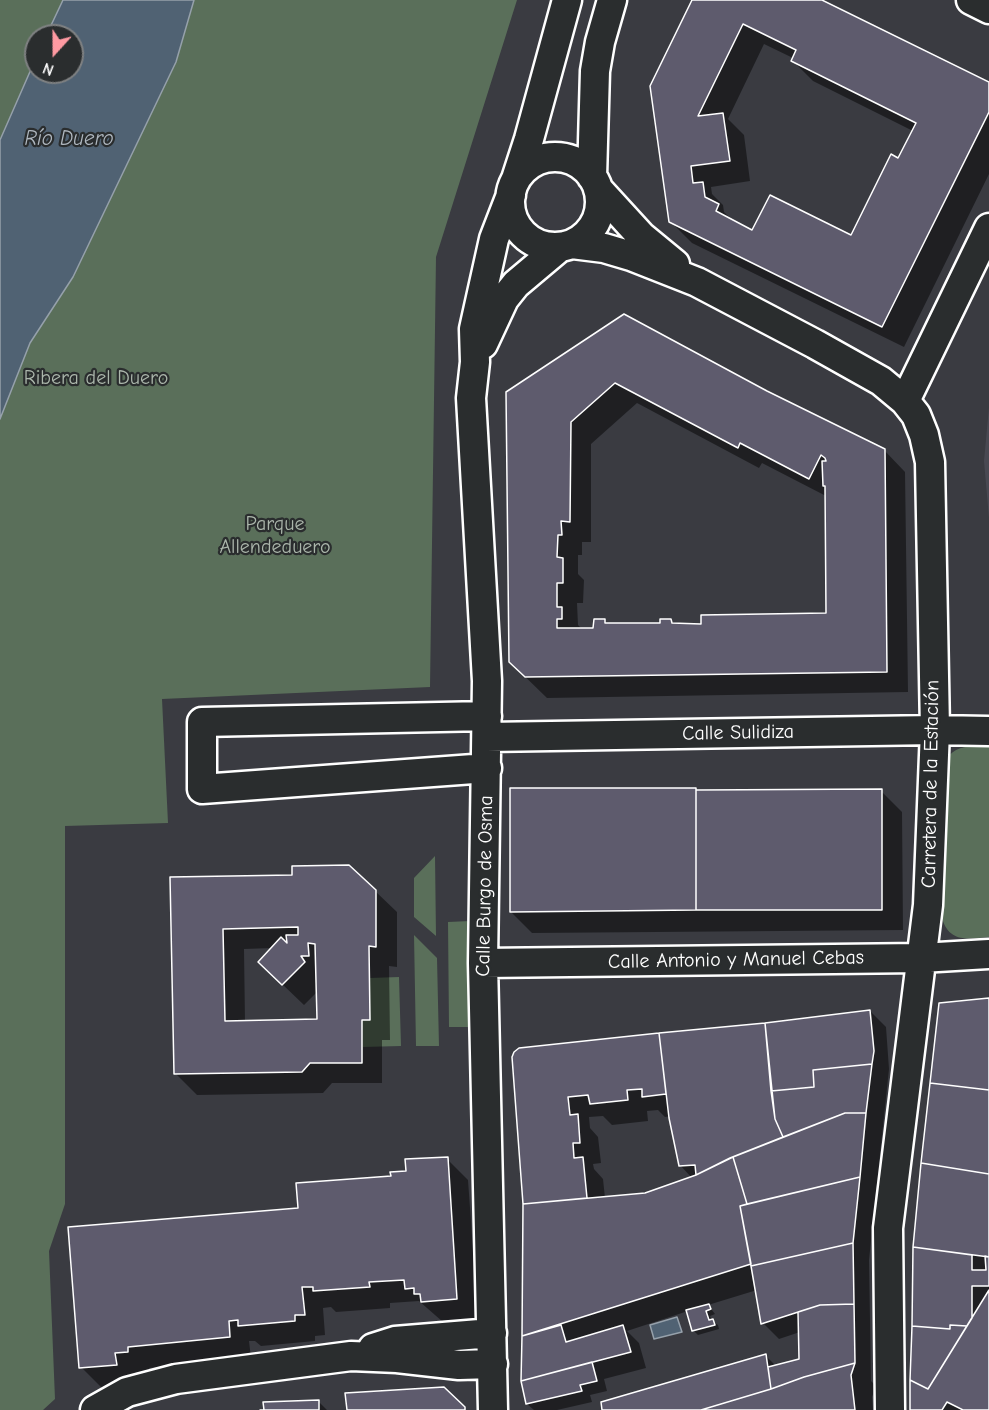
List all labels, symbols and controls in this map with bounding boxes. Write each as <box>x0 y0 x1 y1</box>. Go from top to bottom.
north arrow <box>24 24 84 84</box>
text: N <box>40 59 56 79</box>
water label: Río Duero <box>25 126 113 152</box>
park label: Ribera del Duero <box>24 366 168 390</box>
park label: Parque Allendeduero <box>219 512 331 559</box>
street label: Carretera de la Estación <box>917 680 945 888</box>
street label: Calle Sulidiza <box>682 720 794 746</box>
street label: Calle Burgo de Osma <box>471 795 499 977</box>
street label: Calle Antonio y Manuel Cebas <box>608 946 864 974</box>

